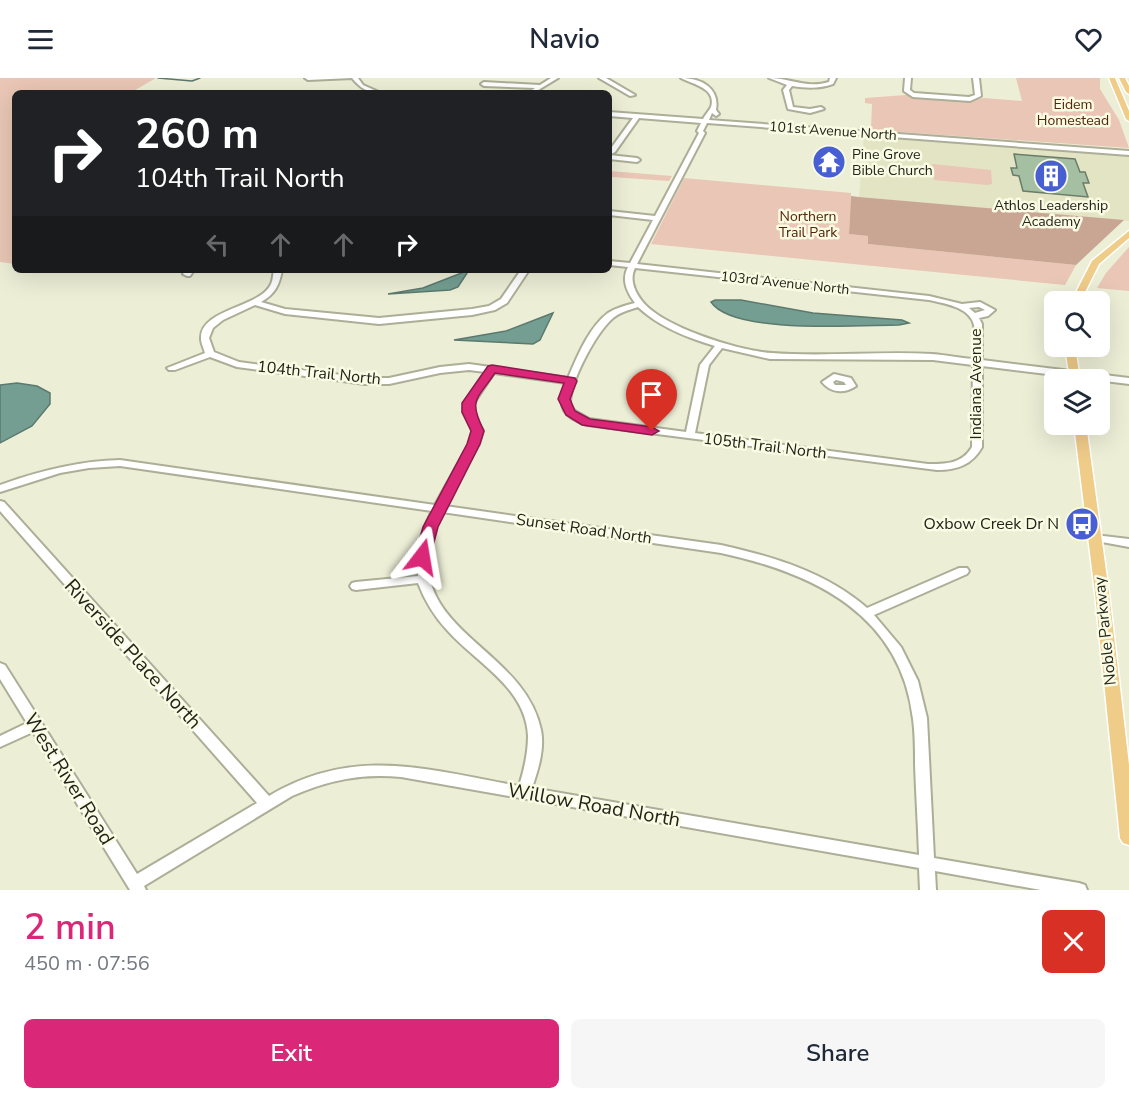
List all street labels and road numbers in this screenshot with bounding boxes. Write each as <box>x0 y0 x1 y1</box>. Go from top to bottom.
street label: 101st Avenue North <box>769 117 897 145</box>
street label: 103rd Avenue North <box>720 267 850 299</box>
street label: Indiana Avenue <box>965 329 987 439</box>
street label: 104th Trail North <box>256 356 382 390</box>
street label: 105th Trail North <box>702 428 828 464</box>
street label: Sunset Road North <box>515 509 653 549</box>
street label: Riverside Place North <box>58 573 208 735</box>
street label: Noble Parkway <box>1088 575 1122 686</box>
street label: West River Road <box>18 708 120 850</box>
street label: Willow Road North <box>505 777 683 833</box>

